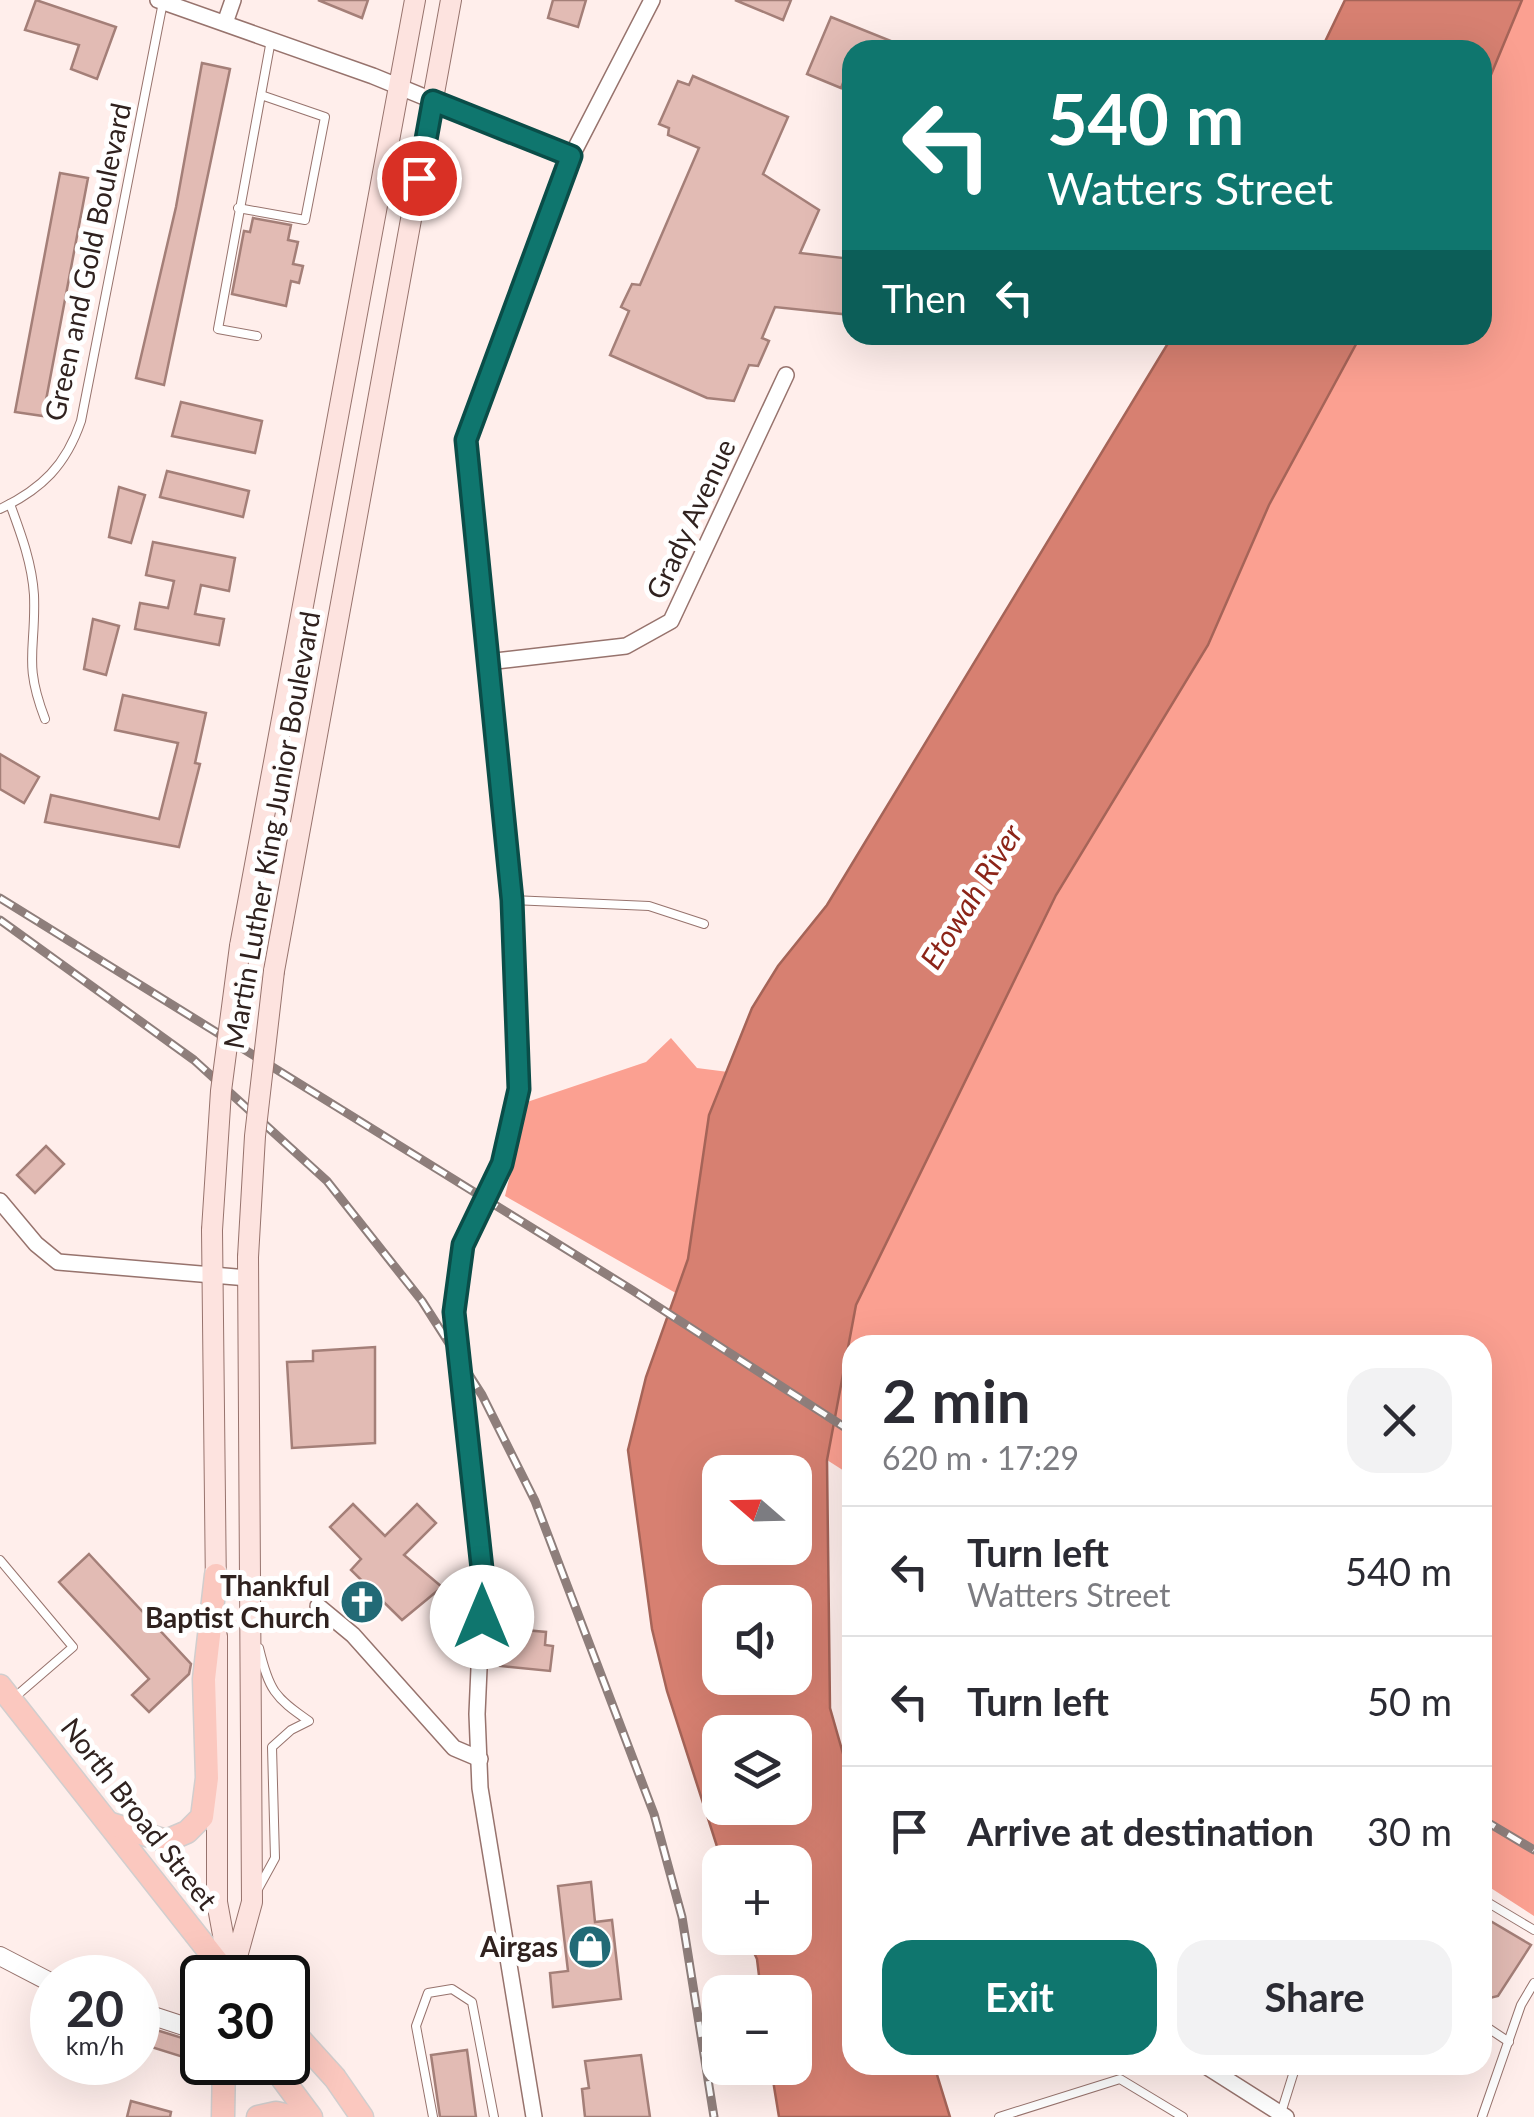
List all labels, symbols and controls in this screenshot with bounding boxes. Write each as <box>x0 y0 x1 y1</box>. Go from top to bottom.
text: 540 m <box>1047 76 1244 160</box>
icon: left <box>882 80 1012 210</box>
street label: Green and Gold Boulevard <box>37 100 137 424</box>
pin <box>377 136 462 221</box>
icon: arrive <box>392 151 447 206</box>
text: Watters Street <box>1047 161 1333 215</box>
icon: left <box>987 270 1042 325</box>
text: Then <box>882 275 967 321</box>
street label: Grady Avenue <box>638 433 742 604</box>
street label: Martin Luther King Junior Boulevard <box>216 608 326 1051</box>
water label: Etowah River <box>912 816 1029 975</box>
text: 2 min <box>882 1364 1031 1436</box>
button: close <box>1347 1368 1452 1473</box>
text: 620 m · 17:29 <box>882 1438 1079 1477</box>
north arrow <box>702 1455 812 1565</box>
map controls <box>702 1455 812 2085</box>
text: Turn left <box>967 1529 1109 1575</box>
icon: left <box>882 1544 937 1599</box>
text: 540 m <box>1345 1548 1452 1594</box>
position arrow <box>430 1565 534 1669</box>
place label: Thankful Baptist Church <box>145 1568 330 1634</box>
text: Watters Street <box>967 1575 1171 1614</box>
church icon: Thankful Baptist Church <box>339 1579 385 1625</box>
button: sound <box>702 1585 812 1695</box>
icon: left <box>882 1674 937 1729</box>
text: Turn left <box>967 1678 1109 1724</box>
text: 50 m <box>1367 1678 1452 1724</box>
street label: North Broad Street <box>54 1711 225 1916</box>
button: layers <box>702 1715 812 1825</box>
icon: arrive <box>882 1804 937 1859</box>
text: Arrive at destination <box>967 1808 1314 1854</box>
text: 30 m <box>1367 1808 1452 1854</box>
button: + <box>702 1845 812 1955</box>
shop icon: Airgas <box>567 1924 613 1970</box>
place label: Airgas <box>479 1929 558 1963</box>
button: Exit <box>882 1940 1157 2055</box>
button: Share <box>1177 1940 1452 2055</box>
speed limit sign: 30 <box>180 1955 310 2085</box>
button: − <box>702 1975 812 2085</box>
text: 20 <box>66 1978 124 2038</box>
text: km/h <box>66 2030 124 2060</box>

